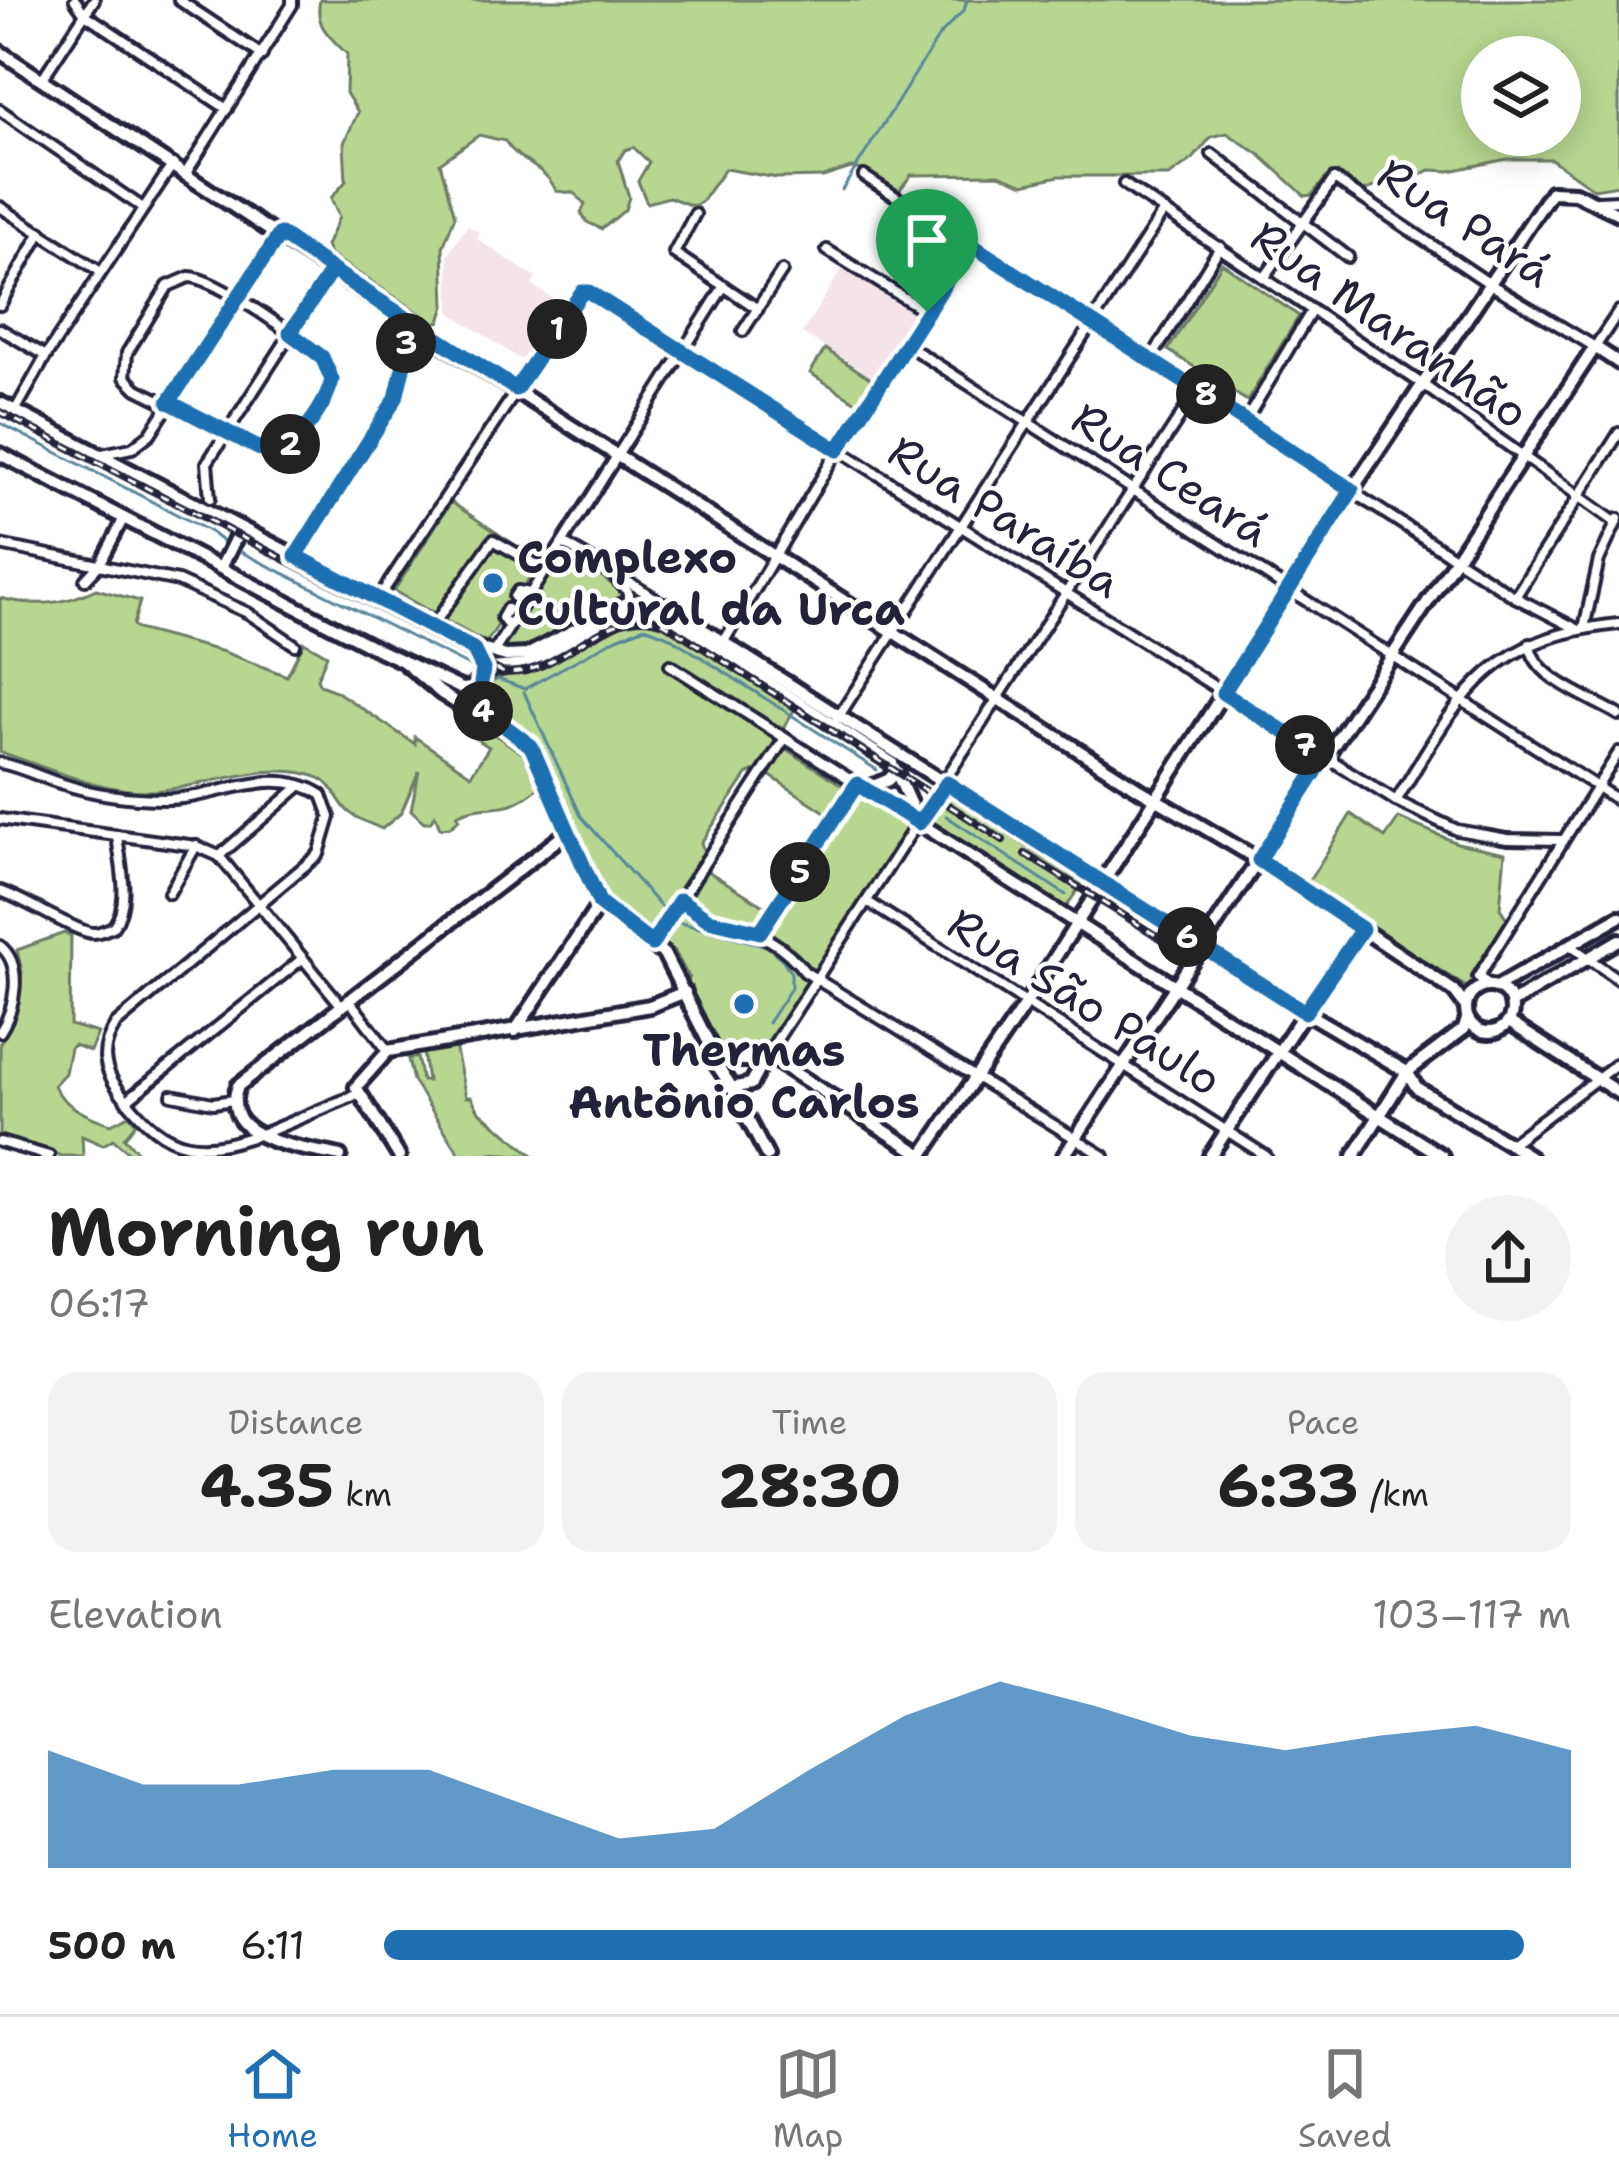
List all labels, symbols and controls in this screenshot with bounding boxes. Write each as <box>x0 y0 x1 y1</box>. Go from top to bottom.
map controls <box>1461 36 1581 156</box>
button: layers <box>1461 36 1581 156</box>
street label: Rua Pará <box>1366 143 1564 301</box>
pin <box>876 189 978 312</box>
street label: Rua Maranhão <box>1239 206 1541 442</box>
icon: arrive <box>894 207 960 273</box>
pin: 1 <box>527 299 587 359</box>
text: 1 <box>549 306 565 351</box>
pin: 3 <box>376 313 436 373</box>
text: 3 <box>394 320 418 365</box>
pin: 8 <box>1176 364 1236 424</box>
text: 8 <box>1194 371 1218 416</box>
street label: Rua Ceará <box>1061 388 1281 560</box>
pin: 2 <box>260 414 320 474</box>
text: 2 <box>278 421 302 466</box>
street label: Rua Paraíba <box>877 421 1133 611</box>
place label: Complexo Cultural da Urca <box>517 527 905 639</box>
marker: Complexo Cultural da Urca <box>480 570 506 596</box>
pin: 4 <box>453 681 513 741</box>
text: 4 <box>471 688 495 733</box>
pin: 7 <box>1275 715 1335 775</box>
text: 7 <box>1293 722 1317 767</box>
pin: 5 <box>770 842 830 902</box>
text: 5 <box>790 849 810 894</box>
street label: Rua São Paulo <box>937 893 1233 1109</box>
pin: 6 <box>1157 907 1217 967</box>
text: 6 <box>1175 914 1199 959</box>
marker: Thermas Antônio Carlos <box>731 991 757 1017</box>
place label: Thermas Antônio Carlos <box>568 1020 920 1132</box>
text: Morning run <box>48 1188 484 1276</box>
button: share <box>1445 1195 1571 1321</box>
text: 06:17 <box>48 1277 150 1329</box>
text: Distance <box>228 1400 363 1445</box>
text: Time <box>772 1400 847 1445</box>
text: Pace <box>1287 1400 1359 1445</box>
text: 4.35 <box>200 1445 334 1525</box>
text: 28:30 <box>718 1445 901 1525</box>
text: 6:33 <box>1217 1445 1359 1525</box>
text: km <box>334 1472 392 1517</box>
text: /km <box>1359 1472 1429 1517</box>
text: Elevation <box>48 1588 223 1640</box>
text: 103–117 m <box>1372 1588 1571 1640</box>
text: 500 m <box>48 1919 176 1971</box>
text: 6:11 <box>240 1919 305 1971</box>
tab: Home <box>227 2041 318 2158</box>
tab: Map <box>773 2041 843 2158</box>
tab: Saved <box>1298 2041 1392 2158</box>

